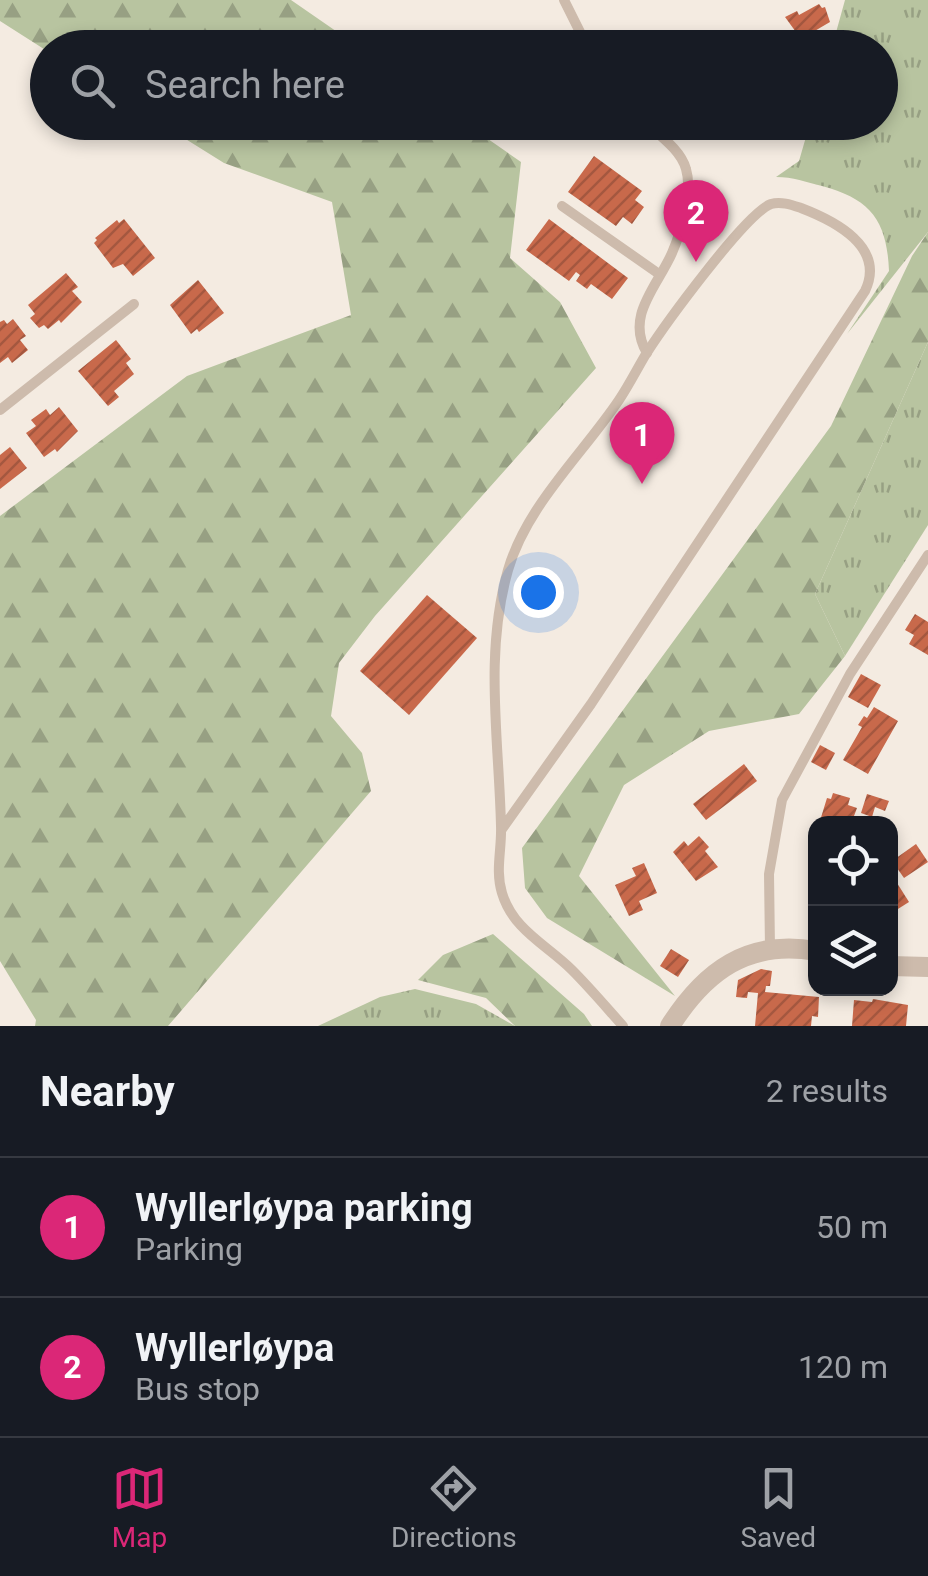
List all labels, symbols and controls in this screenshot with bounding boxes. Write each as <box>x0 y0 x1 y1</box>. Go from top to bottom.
search box <box>30 30 898 140</box>
icon: search <box>65 58 120 113</box>
text: Search here <box>145 63 345 107</box>
pin: 2 <box>664 180 728 262</box>
pin: 1 <box>610 402 674 484</box>
your location <box>513 567 564 618</box>
map controls <box>808 816 898 996</box>
button: locate <box>808 816 898 906</box>
button: layers <box>808 906 898 996</box>
text: Nearby <box>40 1067 175 1116</box>
text: 2 results <box>766 1072 888 1110</box>
text: Wyllerløypa parking <box>135 1186 473 1230</box>
text: 1 <box>63 1208 82 1246</box>
text: 50 m <box>816 1208 888 1246</box>
text: Parking <box>135 1230 243 1268</box>
text: Wyllerløypa <box>135 1326 334 1370</box>
text: 2 <box>63 1348 82 1386</box>
text: 120 m <box>798 1348 888 1386</box>
text: Bus stop <box>135 1370 260 1408</box>
tab: Map <box>112 1461 167 1554</box>
tab: Directions <box>391 1461 517 1554</box>
tab: Saved <box>740 1461 816 1554</box>

